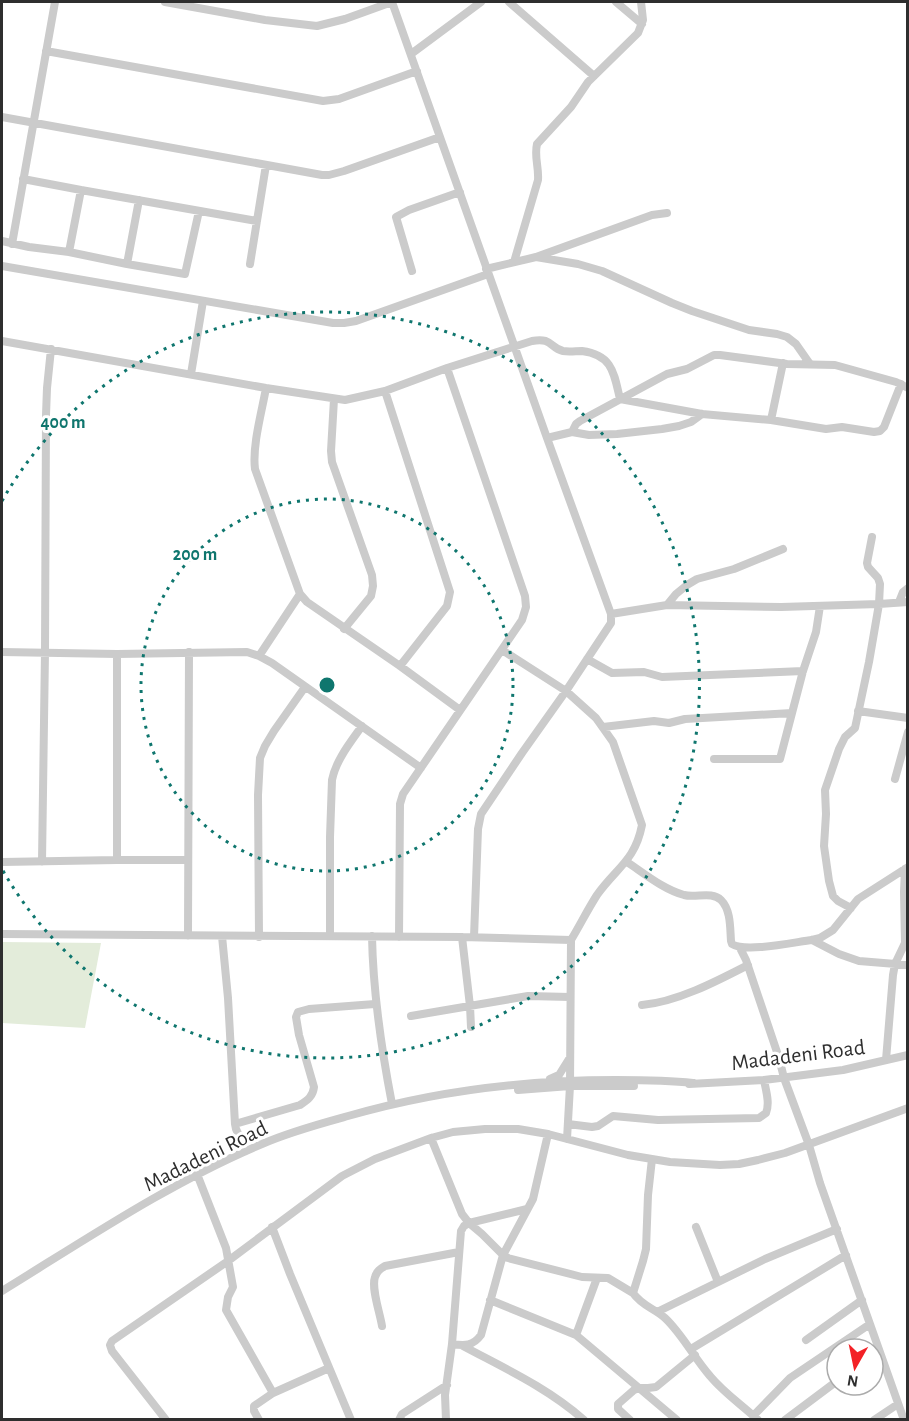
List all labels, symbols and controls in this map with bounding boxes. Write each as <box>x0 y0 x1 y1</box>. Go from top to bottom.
text: 400 m <box>40 414 86 432</box>
text: 200 m <box>173 546 217 564</box>
centre of rings <box>317 675 337 695</box>
street label: Madadeni Road <box>730 1036 866 1074</box>
street label: Madadeni Road <box>140 1117 271 1195</box>
north arrow <box>825 1337 885 1397</box>
text: N <box>846 1372 860 1390</box>

